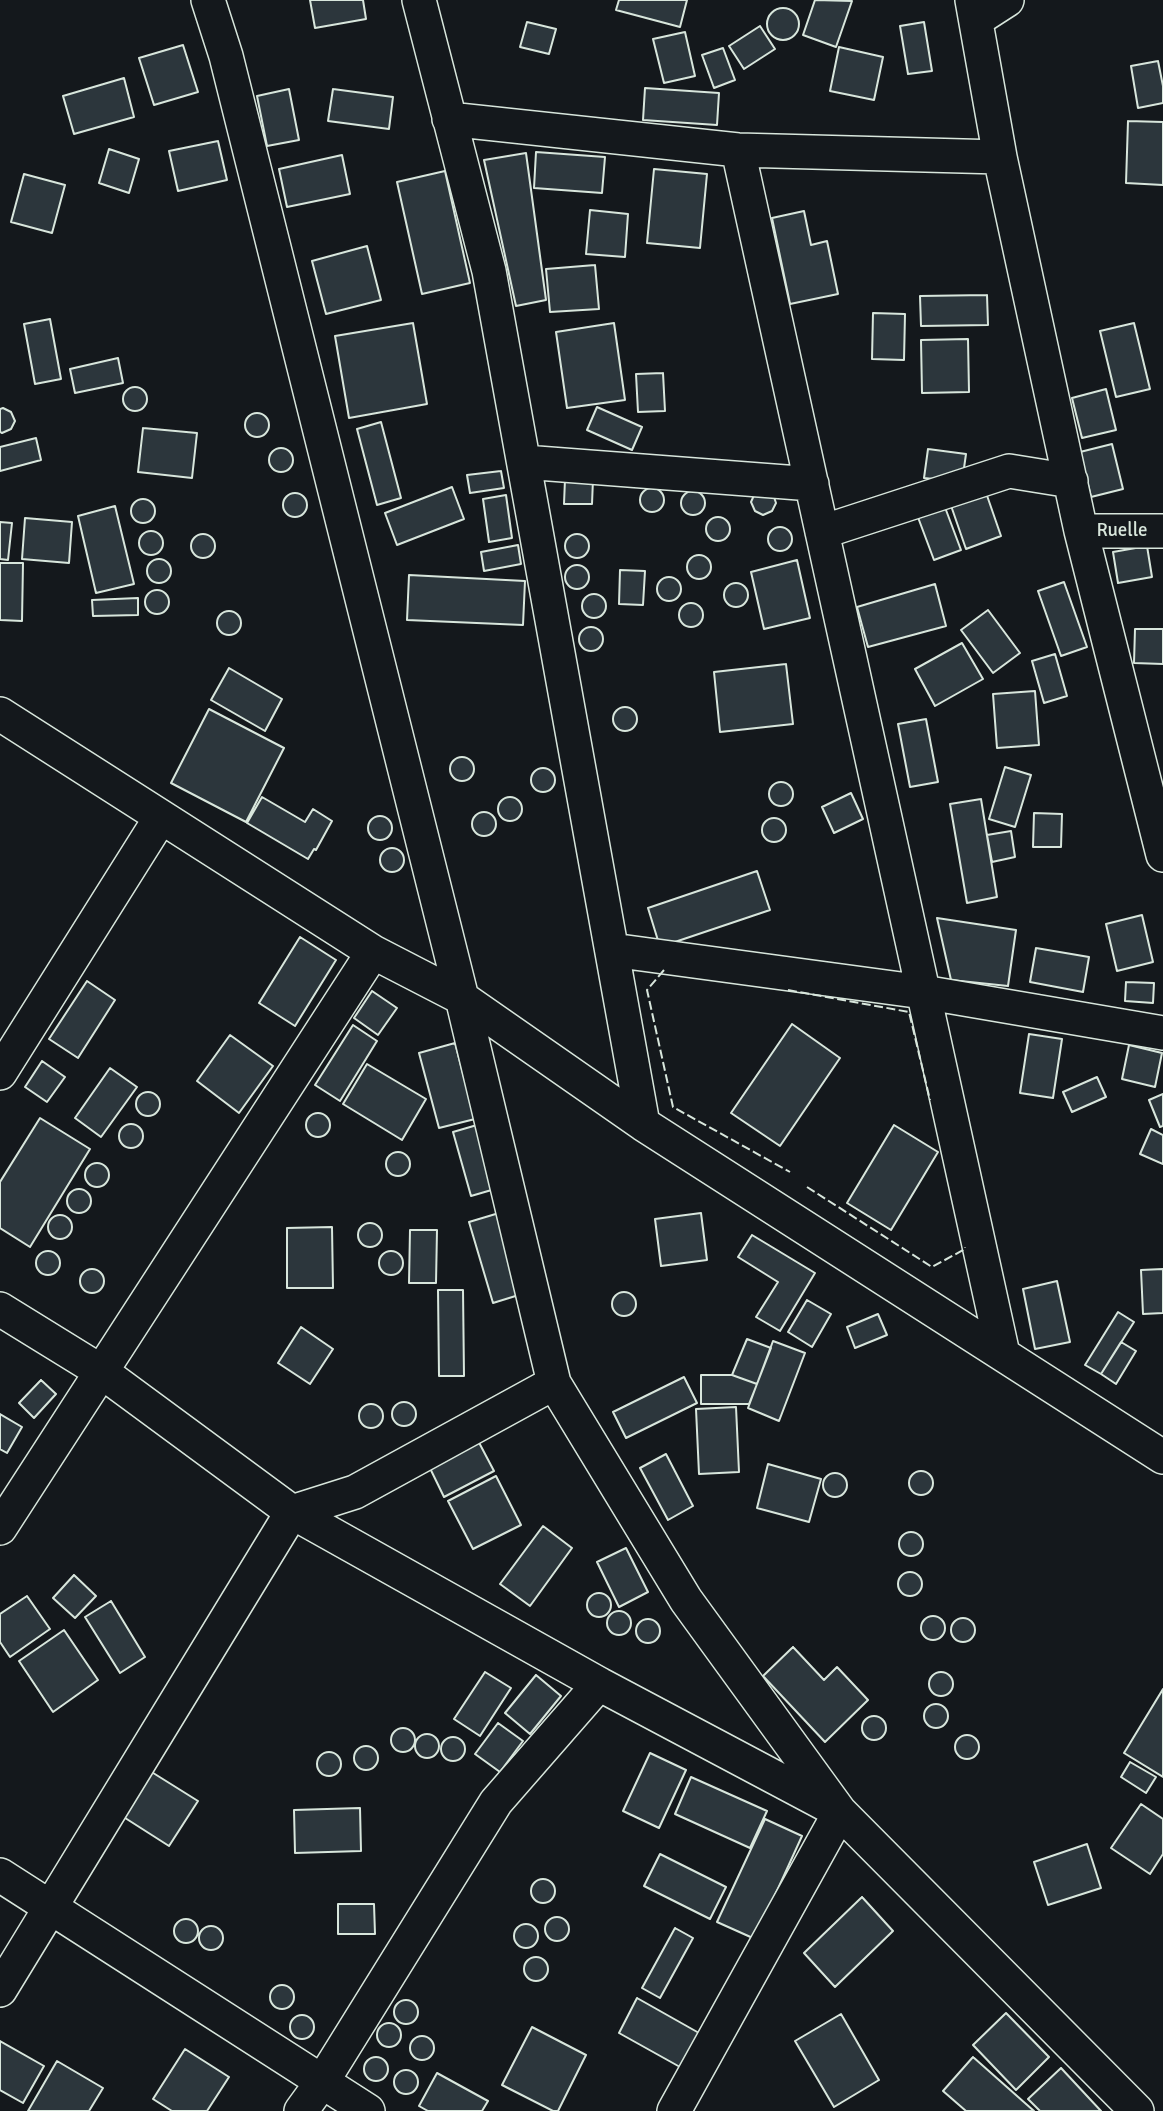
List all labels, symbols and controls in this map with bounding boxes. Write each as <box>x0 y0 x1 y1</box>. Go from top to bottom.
street label: Ruelle <box>1096 520 1148 542</box>

